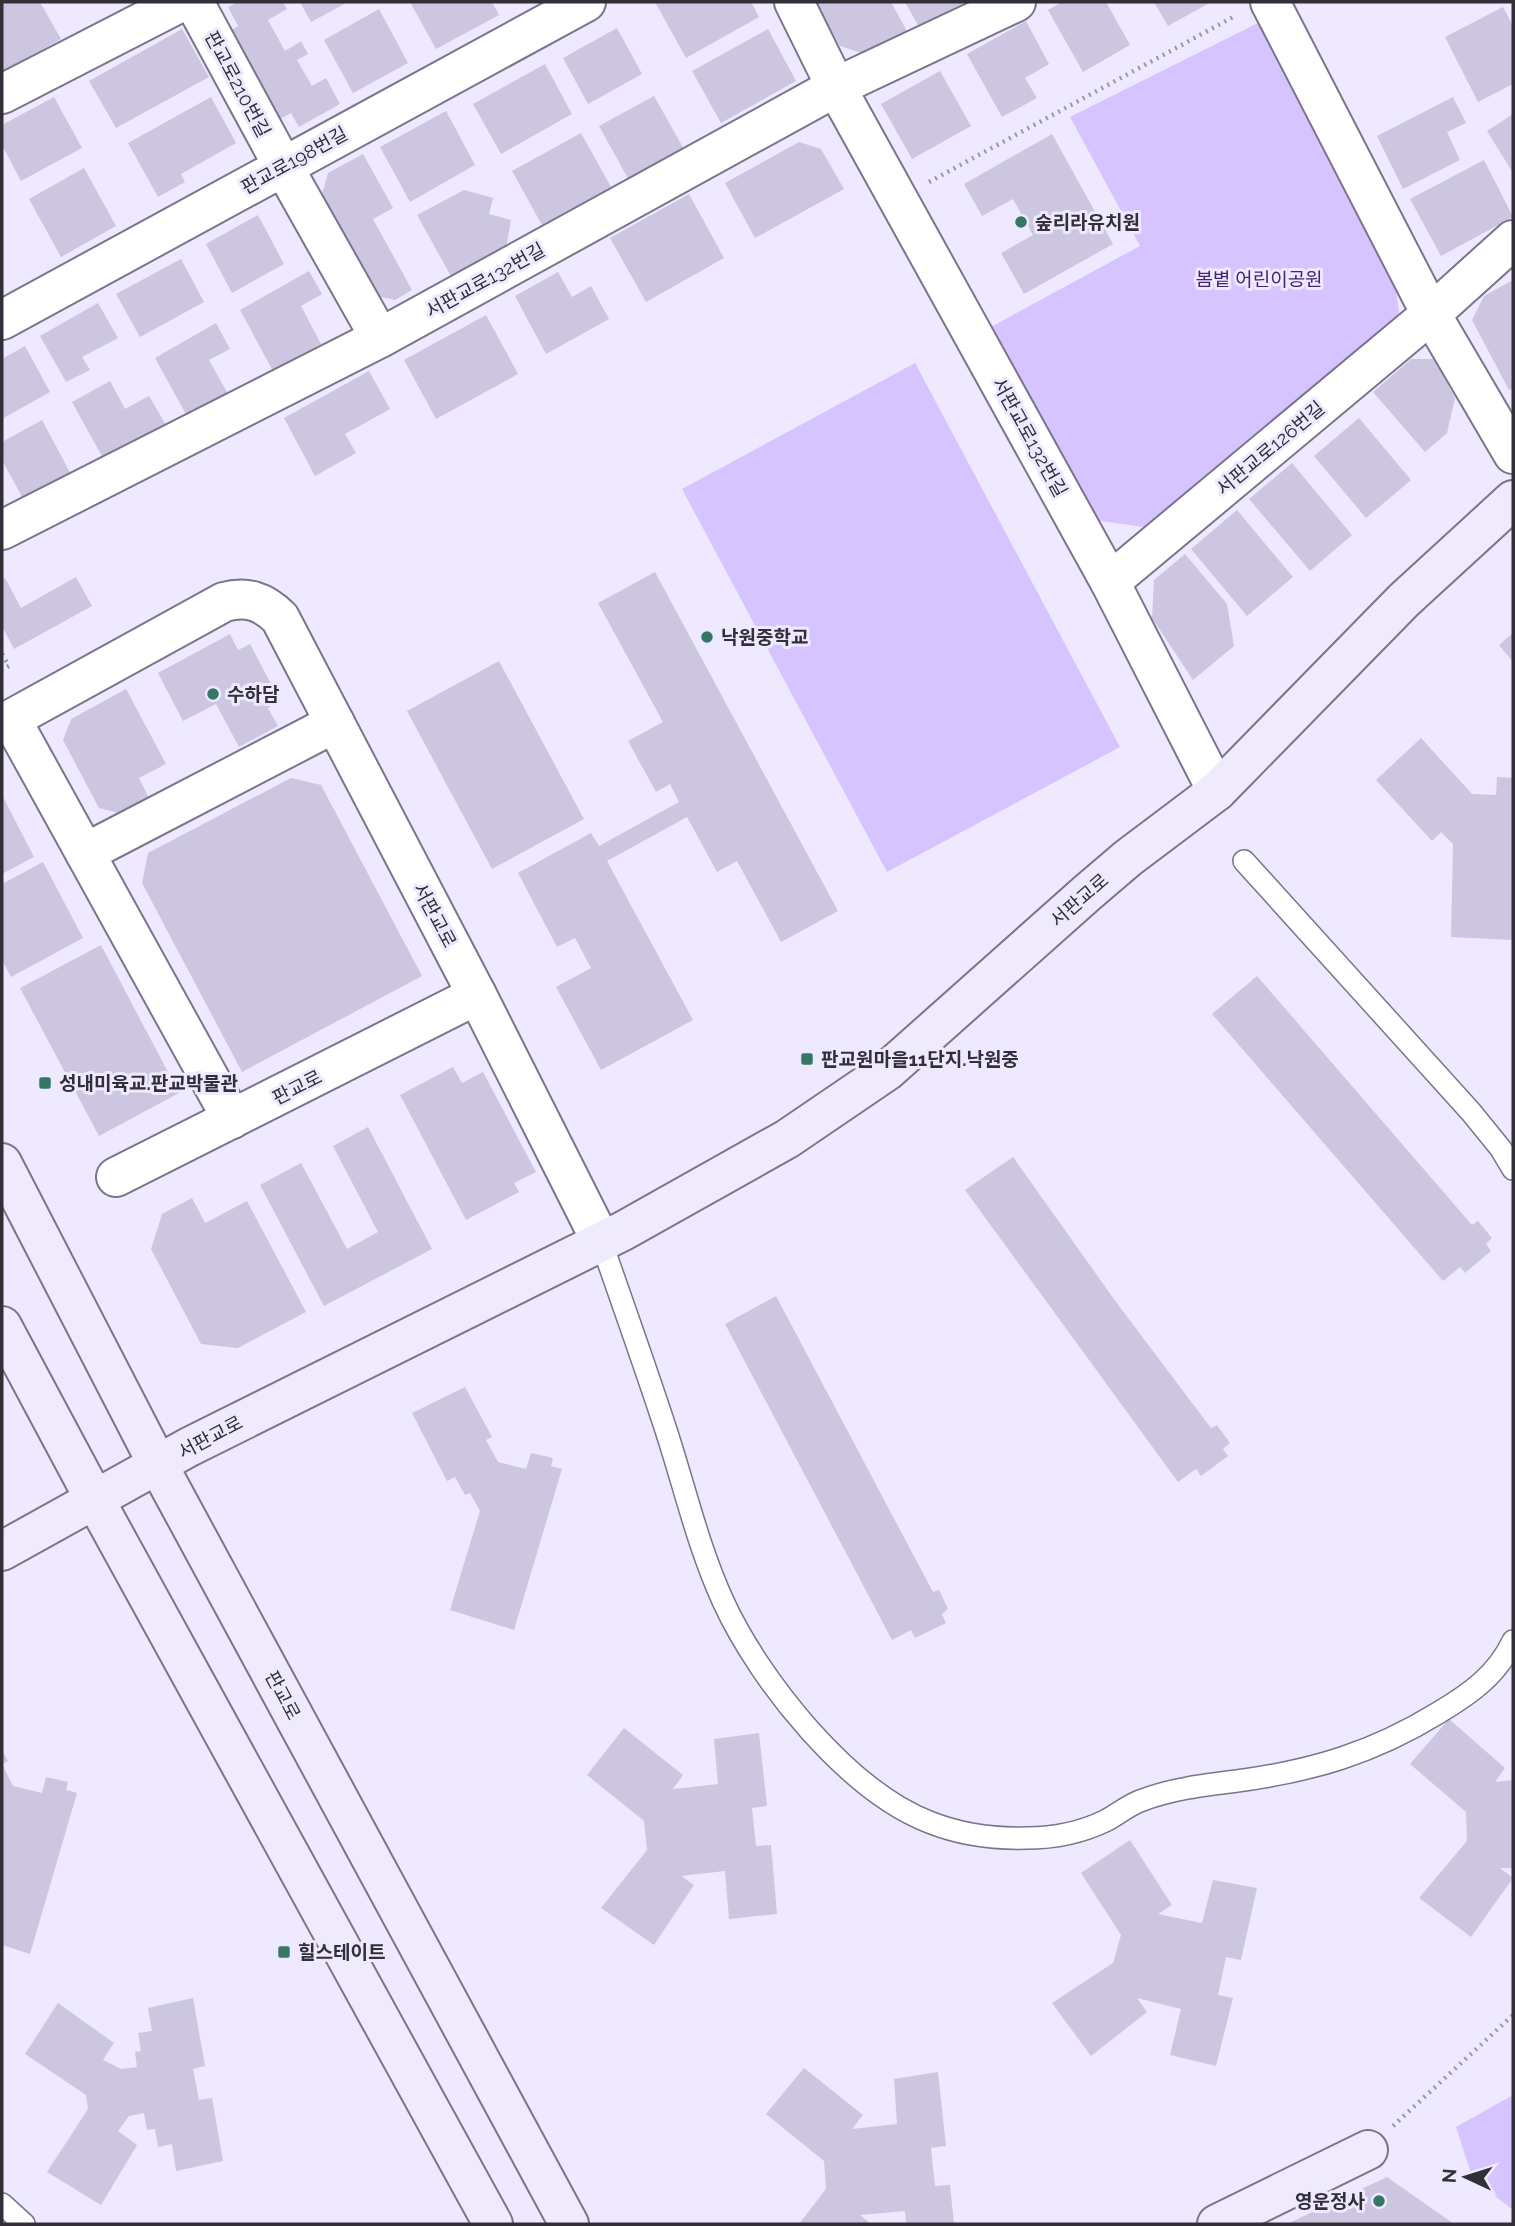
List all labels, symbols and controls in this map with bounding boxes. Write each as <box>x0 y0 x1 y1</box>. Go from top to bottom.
street label: 판교로210번길 <box>201 27 275 141</box>
street label: 판교로198번길 <box>237 122 351 198</box>
place label: 숲리라유치원 <box>1035 211 1140 233</box>
marker: 숲리라유치원 <box>1013 214 1029 230</box>
street label: 서판교로132번길 <box>421 238 549 322</box>
park label: 봄볕 어린이공원 <box>1195 268 1323 290</box>
street label: 서판교로132번길 <box>988 373 1072 501</box>
street label: 서판교로126번길 <box>1211 396 1329 500</box>
place label: 낙원중학교 <box>721 626 808 648</box>
marker: 낙원중학교 <box>699 629 715 645</box>
place label: 수하담 <box>227 683 279 705</box>
marker: 수하담 <box>205 686 221 702</box>
street label: 서판교로 <box>1045 869 1113 931</box>
street label: 서판교로 <box>409 879 461 951</box>
place label: 판교원마을11단지.낙원중 <box>821 1048 1019 1070</box>
marker: 판교원마을11단지.낙원중 <box>799 1051 815 1067</box>
street label: 판교로 <box>269 1065 325 1109</box>
place label: 성내미육교.판교박물관 <box>59 1072 239 1094</box>
marker: 성내미육교.판교박물관 <box>37 1075 53 1091</box>
street label: 서판교로 <box>174 1411 246 1463</box>
street label: 판교로 <box>261 1667 305 1723</box>
place label: 힐스테이트 <box>298 1941 385 1963</box>
marker: 힐스테이트 <box>276 1944 292 1960</box>
north arrow <box>1431 2142 1501 2212</box>
text: N <box>1438 2168 1461 2184</box>
place label: 영운정사 <box>1295 2190 1366 2212</box>
marker: 영운정사 <box>1371 2193 1387 2209</box>

